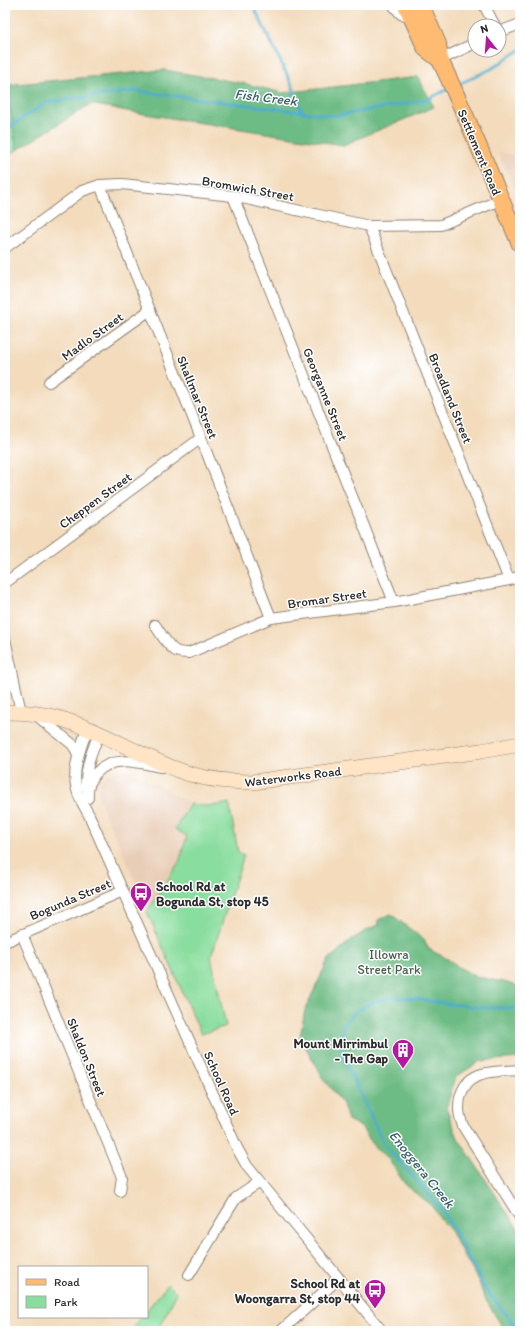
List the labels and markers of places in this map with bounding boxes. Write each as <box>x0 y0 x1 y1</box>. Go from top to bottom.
place label: School Rd at Bogunda St, stop 45 <box>156 879 269 910</box>
bus stop icon: School Rd at Bogunda St, stop 45 <box>128 880 154 913</box>
place label: Mount Mirrimbul - The Gap <box>293 1036 389 1067</box>
building icon: Mount Mirrimbul - The Gap <box>390 1037 416 1070</box>
place label: School Rd at Woongarra St, stop 44 <box>235 1276 360 1307</box>
bus stop icon: School Rd at Woongarra St, stop 44 <box>362 1277 388 1310</box>

